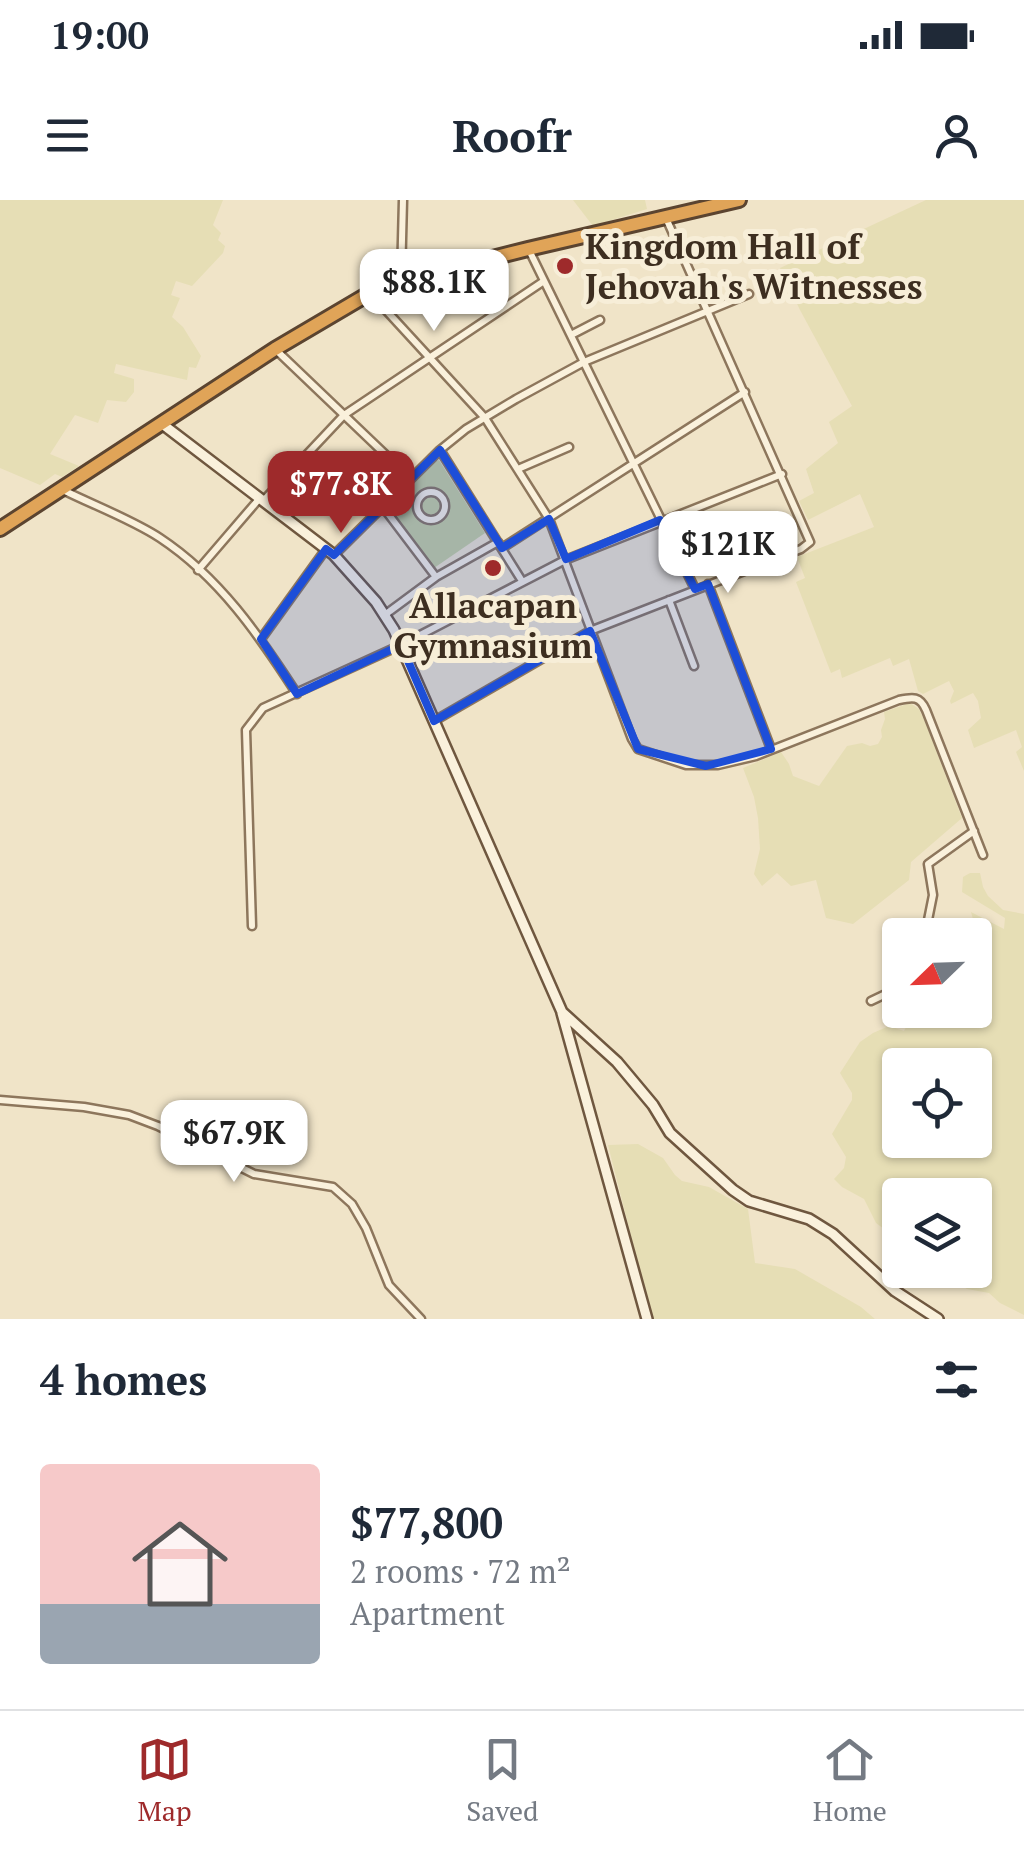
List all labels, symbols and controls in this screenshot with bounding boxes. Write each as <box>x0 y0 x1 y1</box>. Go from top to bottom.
text: 19:00 <box>50 10 149 60</box>
text: Roofr <box>452 105 572 165</box>
icon: menu <box>40 108 95 163</box>
icon: person <box>929 108 984 163</box>
place label: Kingdom Hall of Jehovah's Witnesses <box>585 223 922 309</box>
pin: $88.1K <box>353 249 515 334</box>
marker: Kingdom Hall of Jehovah's Witnesses <box>554 255 576 277</box>
text: $88.1K <box>382 260 486 302</box>
pin: $77.8K <box>260 451 422 536</box>
text: $77.8K <box>290 462 392 504</box>
pin: $121K <box>658 511 798 596</box>
text: $121K <box>680 522 776 564</box>
marker: Allacapan Gymnasium <box>482 557 504 579</box>
place label: Allacapan Gymnasium <box>393 582 593 668</box>
north arrow <box>882 918 992 1028</box>
map controls <box>882 918 992 1288</box>
button: locate <box>882 1048 992 1158</box>
pin: $67.9K <box>153 1100 315 1185</box>
text: $67.9K <box>183 1111 285 1153</box>
button: layers <box>882 1178 992 1288</box>
text: 4 homes <box>40 1351 207 1407</box>
icon: filters <box>929 1352 984 1407</box>
text: $77,800 <box>350 1494 503 1550</box>
icon: home <box>120 1504 240 1624</box>
text: 2 rooms · 72 m² <box>350 1550 571 1592</box>
text: Apartment <box>350 1592 505 1634</box>
tab: Map <box>137 1732 192 1829</box>
tab: Saved <box>466 1732 539 1829</box>
tab: Home <box>813 1732 887 1829</box>

